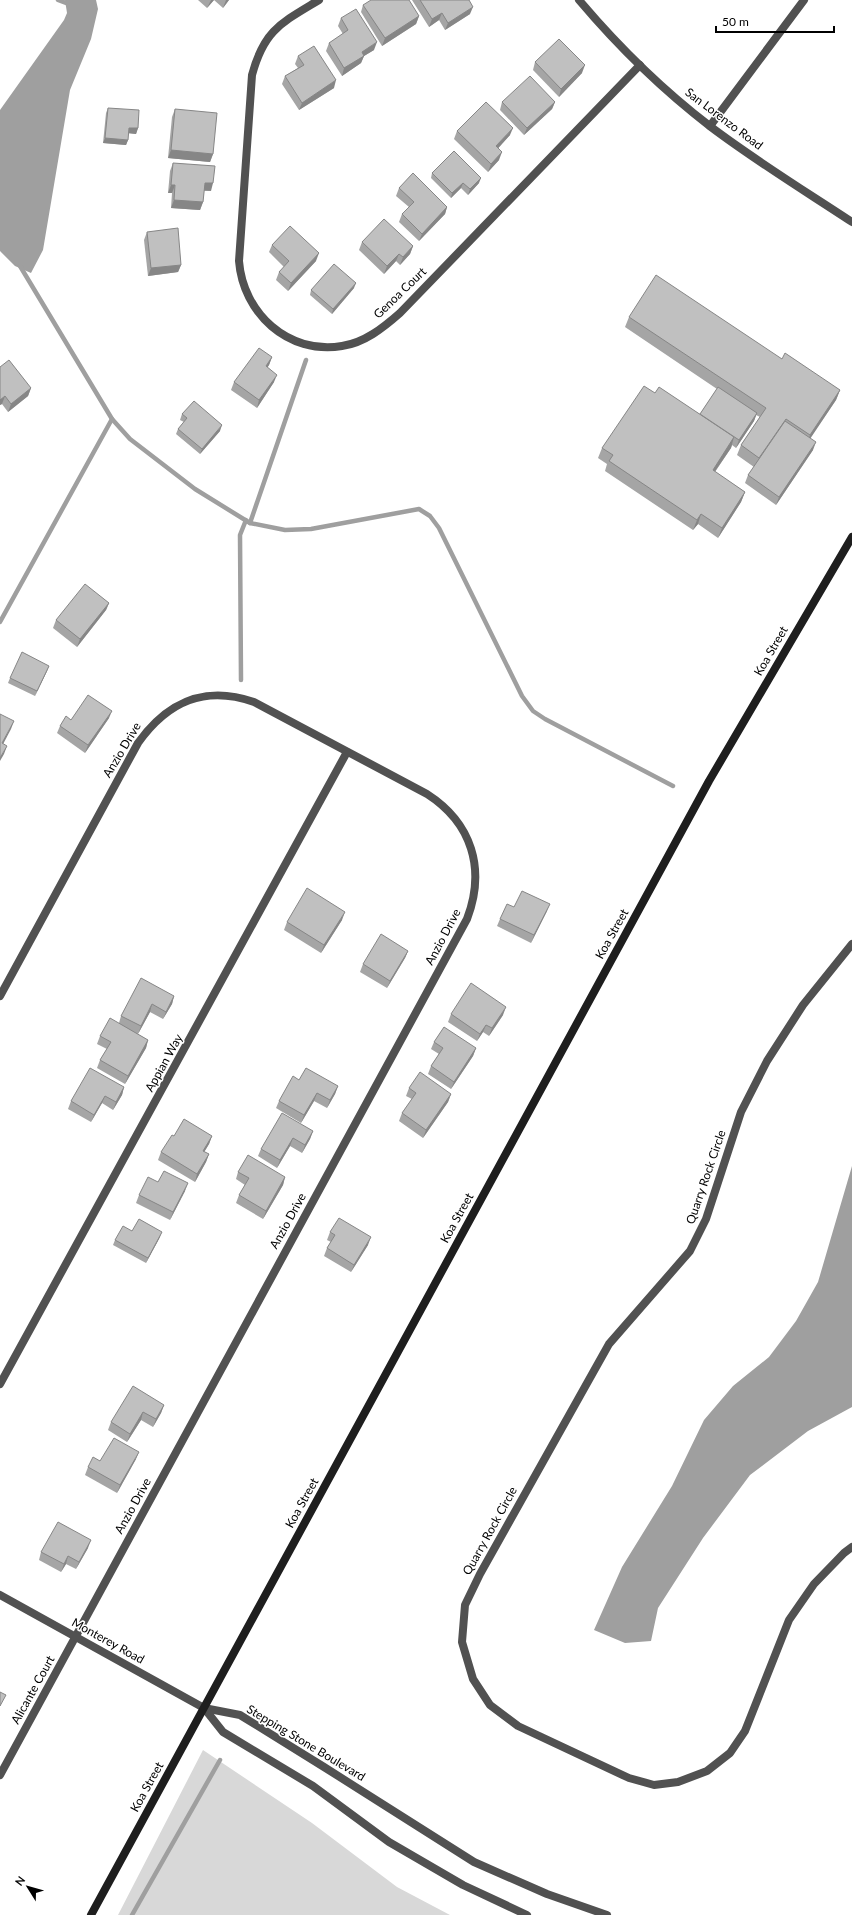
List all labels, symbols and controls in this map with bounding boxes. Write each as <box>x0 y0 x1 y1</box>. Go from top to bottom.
scale bar <box>716 8 834 34</box>
text: 50 m <box>722 14 749 29</box>
street label: San Lorenzo Road <box>682 84 766 153</box>
street label: Genoa Court <box>370 263 430 322</box>
street label: Koa Street <box>750 623 791 678</box>
street label: Anzio Drive <box>99 719 144 780</box>
street label: Koa Street <box>592 905 632 961</box>
street label: Anzio Drive <box>421 906 464 967</box>
street label: Appian Way <box>142 1031 186 1094</box>
street label: Quarry Rock Circle <box>682 1128 729 1226</box>
street label: Koa Street <box>437 1189 477 1245</box>
street label: Anzio Drive <box>266 1190 309 1251</box>
street label: Koa Street <box>282 1474 322 1530</box>
street label: Anzio Drive <box>111 1475 154 1536</box>
street label: Quarry Rock Circle <box>459 1484 520 1578</box>
street label: Monterey Road <box>69 1614 147 1667</box>
street label: Alicante Court <box>8 1652 58 1727</box>
street label: Stepping Stone Boulevard <box>244 1701 368 1784</box>
street label: Koa Street <box>127 1758 167 1814</box>
north arrow <box>8 1867 48 1907</box>
text: N <box>12 1873 27 1888</box>

